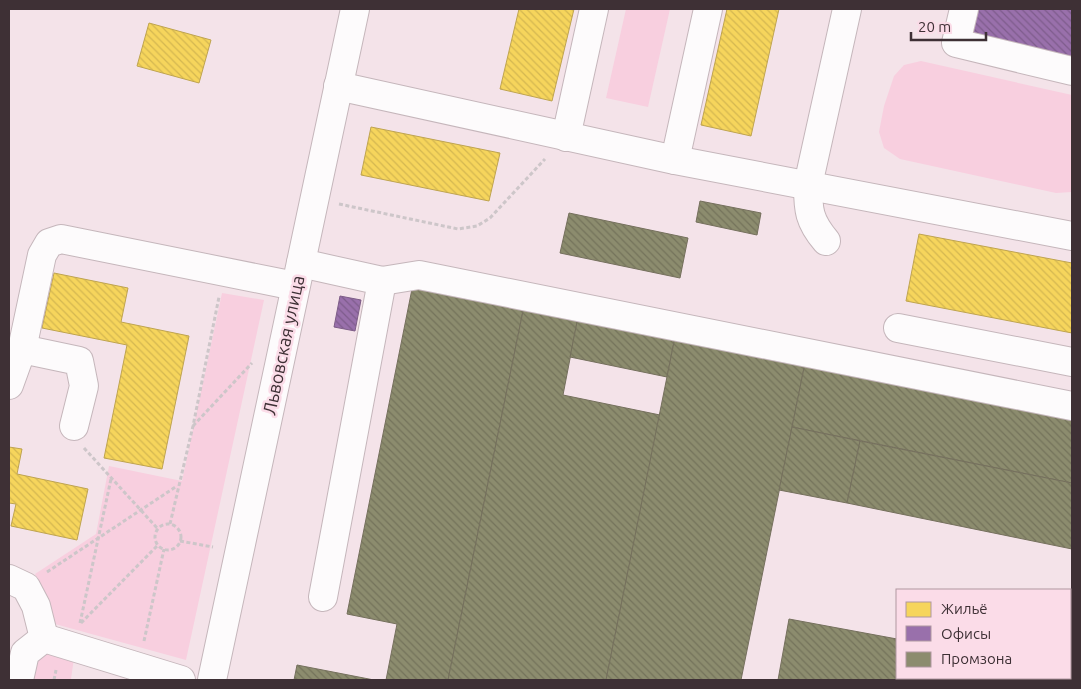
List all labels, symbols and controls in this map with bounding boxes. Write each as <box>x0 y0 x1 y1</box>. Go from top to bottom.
scale bar <box>911 10 986 42</box>
text: 20 m <box>918 18 951 35</box>
street label: Львовская улица <box>258 273 308 417</box>
legend <box>896 589 1071 679</box>
text: Жильё <box>941 600 988 617</box>
text: Офисы <box>941 625 991 642</box>
text: Промзона <box>941 650 1012 667</box>

